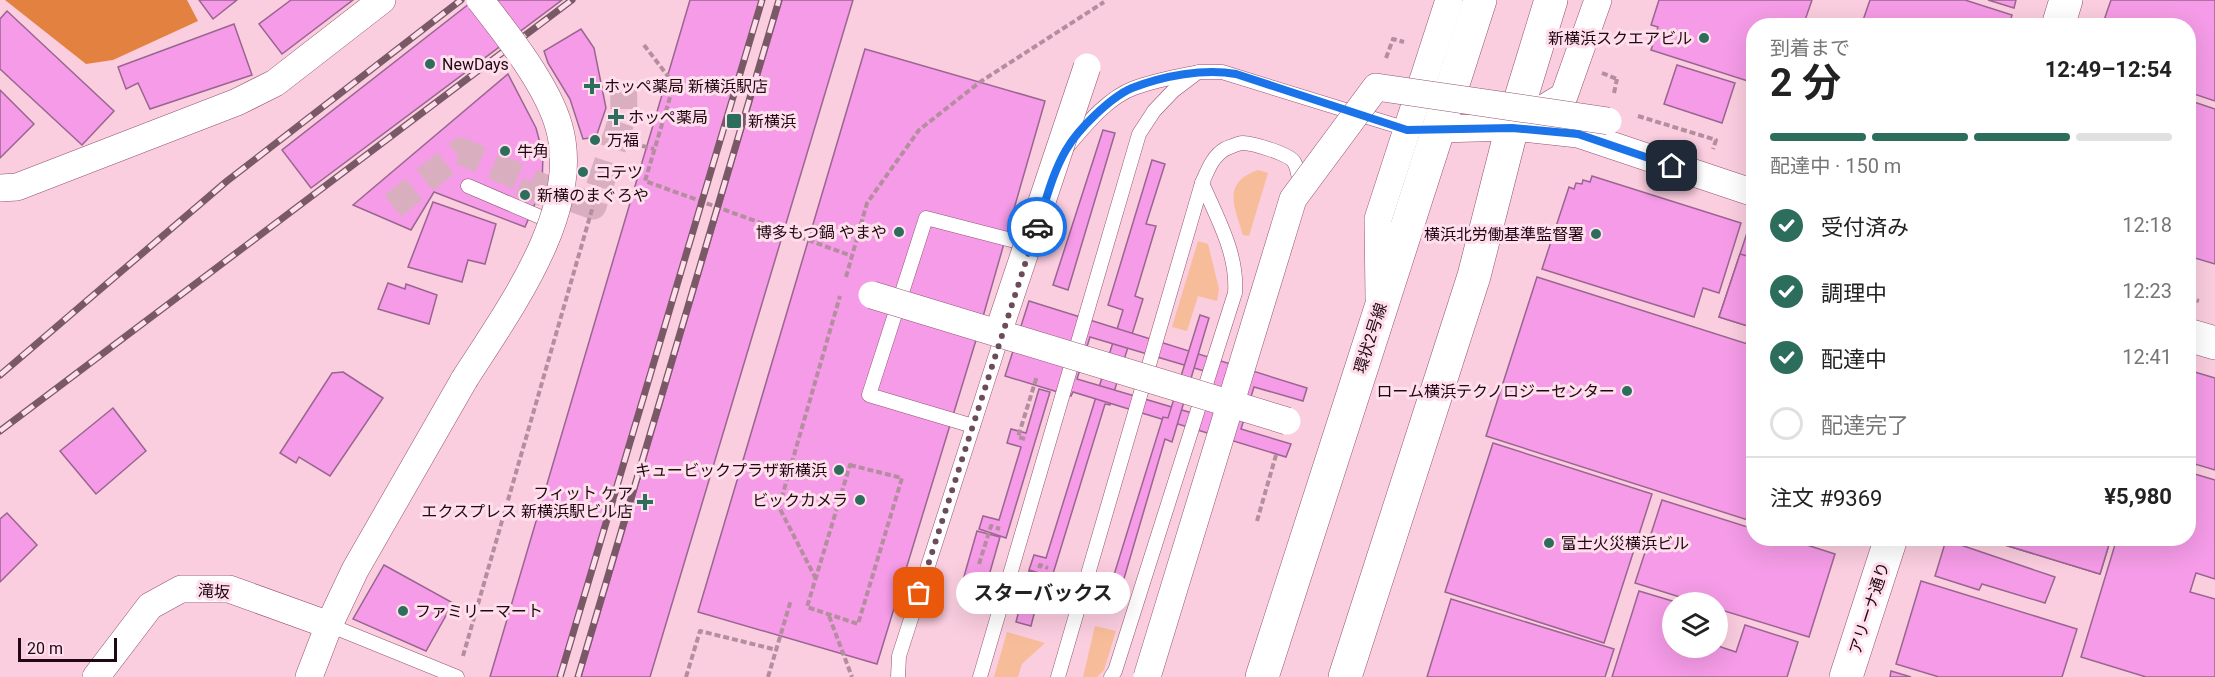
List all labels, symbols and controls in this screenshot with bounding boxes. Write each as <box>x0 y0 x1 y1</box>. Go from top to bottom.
place label: 新横浜スクエアビル <box>1548 29 1692 48</box>
marker: 新横浜スクエアビル <box>1697 31 1711 45</box>
text: 到着まで <box>1770 36 1850 60</box>
place label: NewDays <box>442 55 509 74</box>
marker: NewDays <box>423 57 437 71</box>
text: 12:49–12:54 <box>2045 57 2172 82</box>
text: 2 分 <box>1770 60 1841 106</box>
place label: ホッペ薬局 新横浜駅店 <box>604 77 768 96</box>
marker: ホッペ薬局 新横浜駅店 <box>585 79 599 93</box>
place label: ホッペ薬局 <box>628 108 708 127</box>
marker: ホッペ薬局 <box>609 110 623 124</box>
marker: 新横浜 <box>725 112 743 130</box>
place label: 新横浜 <box>748 112 796 131</box>
place label: 万福 <box>607 131 639 150</box>
marker: 万福 <box>588 133 602 147</box>
pin <box>1646 140 1697 191</box>
place label: 牛角 <box>517 142 549 161</box>
marker: 牛角 <box>498 144 512 158</box>
icon: home <box>1655 149 1688 182</box>
text: 配達中 · 150 m <box>1770 154 1901 178</box>
place label: コテツ <box>595 163 643 182</box>
marker: コテツ <box>576 165 590 179</box>
place label: 新横のまぐろや <box>537 186 649 205</box>
marker: 新横のまぐろや <box>518 188 532 202</box>
courier <box>1007 197 1067 257</box>
icon: check <box>1770 209 1803 242</box>
icon: car <box>1021 211 1054 244</box>
text: 12:18 <box>2122 213 2172 237</box>
text: 受付済み <box>1821 215 1909 240</box>
place label: 博多もつ鍋 やまや <box>756 223 887 242</box>
marker: 博多もつ鍋 やまや <box>892 225 906 239</box>
place label: 横浜北労働基準監督署 <box>1424 225 1584 244</box>
marker: 横浜北労働基準監督署 <box>1589 227 1603 241</box>
icon: check <box>1770 275 1803 308</box>
text: 12:23 <box>2122 279 2172 303</box>
text: 調理中 <box>1821 281 1887 306</box>
street label: 環状2号線 <box>1350 301 1391 376</box>
icon: check <box>1770 341 1803 374</box>
text: 12:41 <box>2122 345 2172 369</box>
text: 配達中 <box>1821 347 1887 372</box>
place label: ローム横浜テクノロジーセンター <box>1376 382 1615 401</box>
marker: ローム横浜テクノロジーセンター <box>1620 384 1634 398</box>
text: 配達完了 <box>1821 413 1909 438</box>
place label: キュービックプラザ新横浜 <box>635 461 827 480</box>
marker: キュービックプラザ新横浜 <box>832 463 846 477</box>
place label: フィット ケア エクスプレス 新横浜駅ビル店 <box>422 484 633 521</box>
text: ¥5,980 <box>2104 484 2172 509</box>
text: 注文 #9369 <box>1770 486 1882 511</box>
place label: ビックカメラ <box>752 491 848 510</box>
marker: ビックカメラ <box>853 493 867 507</box>
marker: フィット ケア エクスプレス 新横浜駅ビル店 <box>638 495 652 509</box>
place label: 富士火災横浜ビル <box>1561 534 1689 553</box>
marker: 富士火災横浜ビル <box>1542 536 1556 550</box>
street label: アリーナ通り <box>1846 560 1893 657</box>
pin <box>893 567 944 618</box>
callout: スターバックス <box>955 572 1129 614</box>
icon: bag <box>902 576 935 609</box>
street label: 滝坂 <box>197 581 231 602</box>
text: スターバックス <box>973 581 1113 605</box>
map controls <box>1662 592 1728 658</box>
button: layers <box>1662 592 1728 658</box>
place label: ファミリーマート <box>415 602 543 621</box>
marker: ファミリーマート <box>396 604 410 618</box>
scale bar <box>18 635 117 662</box>
text: 20 m <box>27 639 63 658</box>

